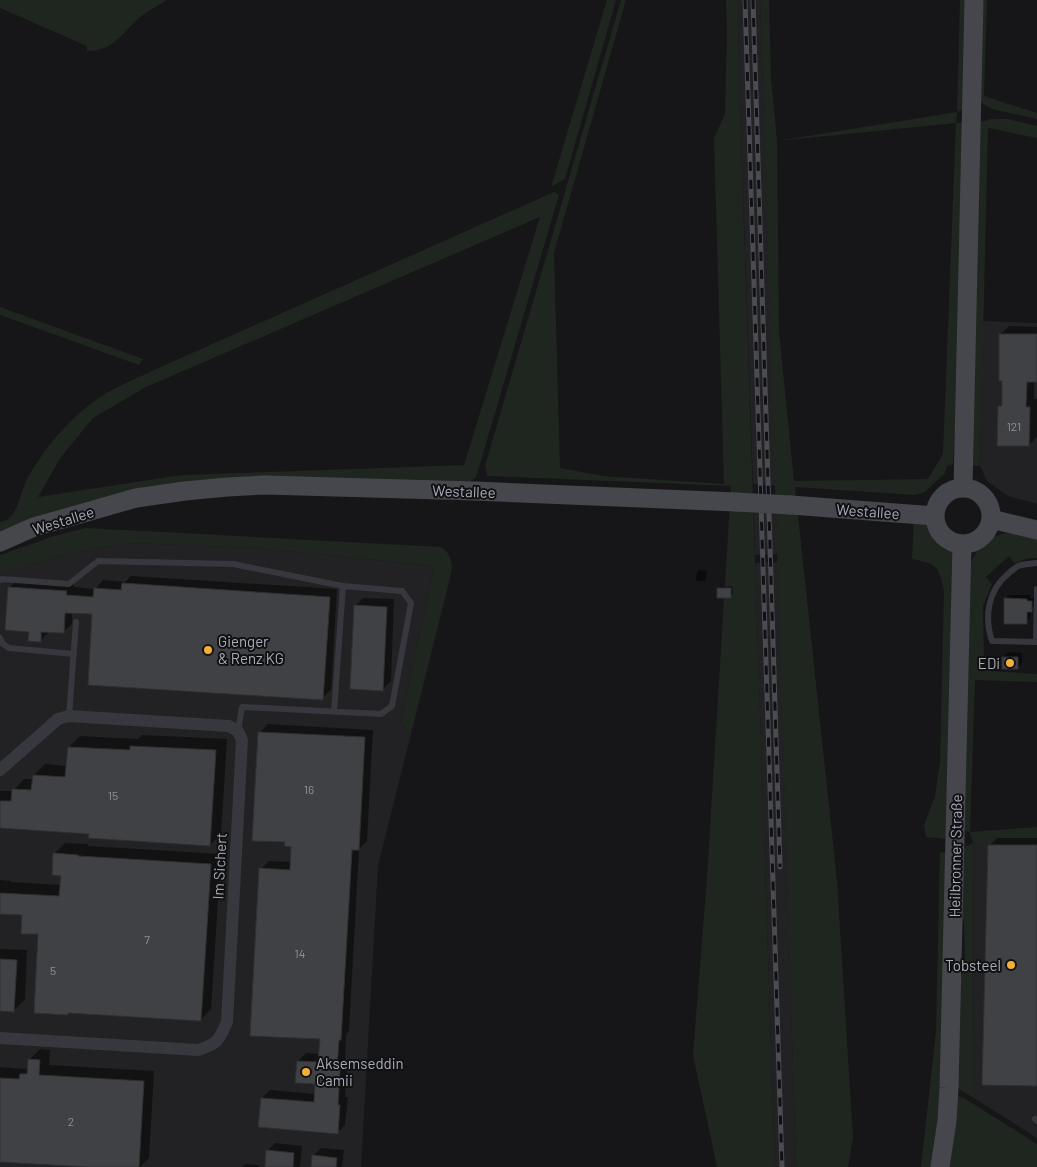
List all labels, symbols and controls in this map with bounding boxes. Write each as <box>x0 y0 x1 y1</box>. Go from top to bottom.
house number: 121 <box>1007 419 1021 433</box>
street label: Westallee <box>432 481 496 501</box>
street label: Westallee <box>836 500 900 522</box>
street label: Westallee <box>30 502 96 538</box>
place label: Gienger & Renz KG <box>218 632 284 667</box>
marker: Gienger & Renz KG <box>202 644 214 656</box>
place label: EDi <box>978 654 1000 672</box>
marker: EDi <box>1004 657 1016 669</box>
house number: 16 <box>304 782 314 796</box>
house number: 15 <box>108 788 118 802</box>
street label: Heilbronner Straße <box>945 794 965 918</box>
street label: Im Sichert <box>208 832 230 900</box>
house number: 7 <box>144 932 150 946</box>
house number: 14 <box>295 946 305 960</box>
place label: Tobsteel <box>945 956 1001 974</box>
marker: Tobsteel <box>1005 959 1017 971</box>
house number: 5 <box>50 963 56 977</box>
place label: Aksemseddin Camii <box>316 1054 404 1089</box>
marker: Aksemseddin Camii <box>300 1066 312 1078</box>
house number: 2 <box>68 1114 74 1128</box>

